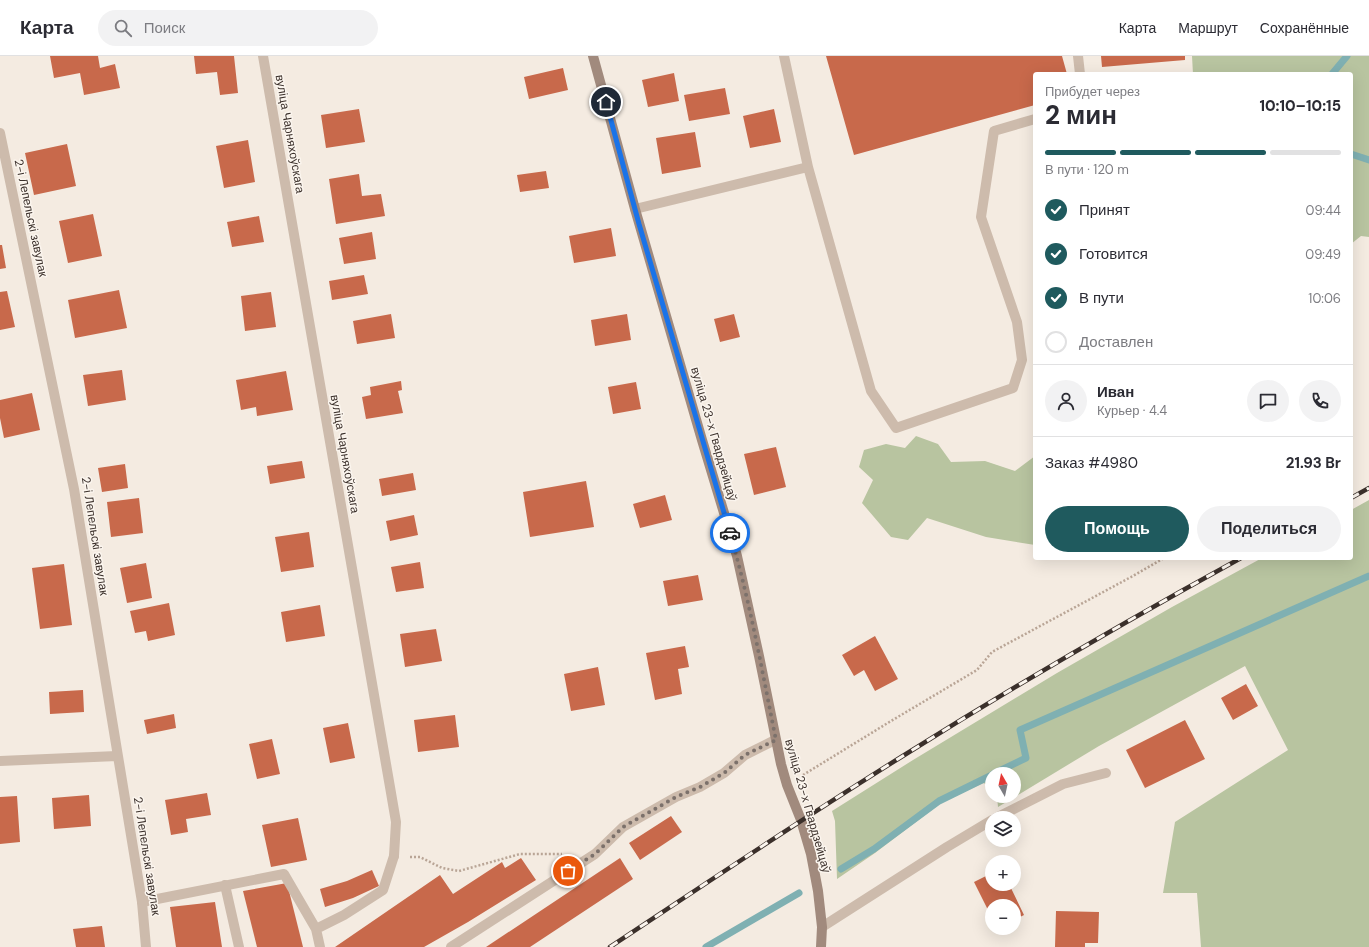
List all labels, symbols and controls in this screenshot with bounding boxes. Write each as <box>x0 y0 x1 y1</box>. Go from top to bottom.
search box <box>98 10 378 46</box>
text: Карта <box>20 15 74 40</box>
icon: search <box>112 17 134 39</box>
text: Поиск <box>144 18 185 38</box>
text: Карта <box>1119 19 1156 37</box>
text: Маршрут <box>1178 19 1238 37</box>
text: Сохранённые <box>1260 19 1349 37</box>
street label: вуліца Чарняхоўскага <box>272 73 308 195</box>
text: Прибудет через <box>1045 83 1140 100</box>
pin <box>589 85 623 119</box>
icon: home <box>595 91 617 113</box>
text: 10:10–10:15 <box>1259 96 1341 116</box>
text: 2 мин <box>1045 98 1117 132</box>
street label: 2-і Лепельскі завулак <box>11 158 51 279</box>
text: В пути · 120 m <box>1045 161 1129 178</box>
icon: check <box>1045 199 1067 221</box>
text: Принят <box>1079 200 1130 220</box>
text: 09:44 <box>1306 202 1341 219</box>
icon: check <box>1045 243 1067 265</box>
text: Готовится <box>1079 244 1148 264</box>
text: 09:49 <box>1305 246 1341 263</box>
icon: check <box>1045 287 1067 309</box>
text: В пути <box>1079 288 1124 308</box>
text: 10:06 <box>1308 290 1341 307</box>
text: Доставлен <box>1079 332 1153 352</box>
street label: вуліца 23-х Гвардзейцаў <box>687 365 741 503</box>
button: person <box>1045 380 1087 422</box>
button: chat <box>1247 380 1289 422</box>
button: phone <box>1299 380 1341 422</box>
text: Иван <box>1097 382 1134 402</box>
street label: вуліца Чарняхоўскага <box>327 393 363 515</box>
text: Курьер · 4.4 <box>1097 402 1167 419</box>
text: Заказ #4980 <box>1045 453 1138 473</box>
text: 21.93 Br <box>1286 453 1341 473</box>
street label: 2-і Лепельскі завулак <box>78 476 112 597</box>
button: Помощь <box>1045 506 1189 552</box>
button: Поделиться <box>1197 506 1341 552</box>
courier <box>710 513 750 553</box>
icon: car <box>719 522 741 544</box>
street label: вуліца 23-х Гвардзейцаў <box>781 737 835 875</box>
north arrow <box>985 767 1021 803</box>
map controls <box>985 767 1021 935</box>
street label: 2-і Лепельскі завулак <box>130 796 164 917</box>
button: layers <box>985 811 1021 847</box>
pin <box>551 854 585 888</box>
button: + <box>985 855 1021 891</box>
icon: bag <box>557 860 579 882</box>
button: − <box>985 899 1021 935</box>

